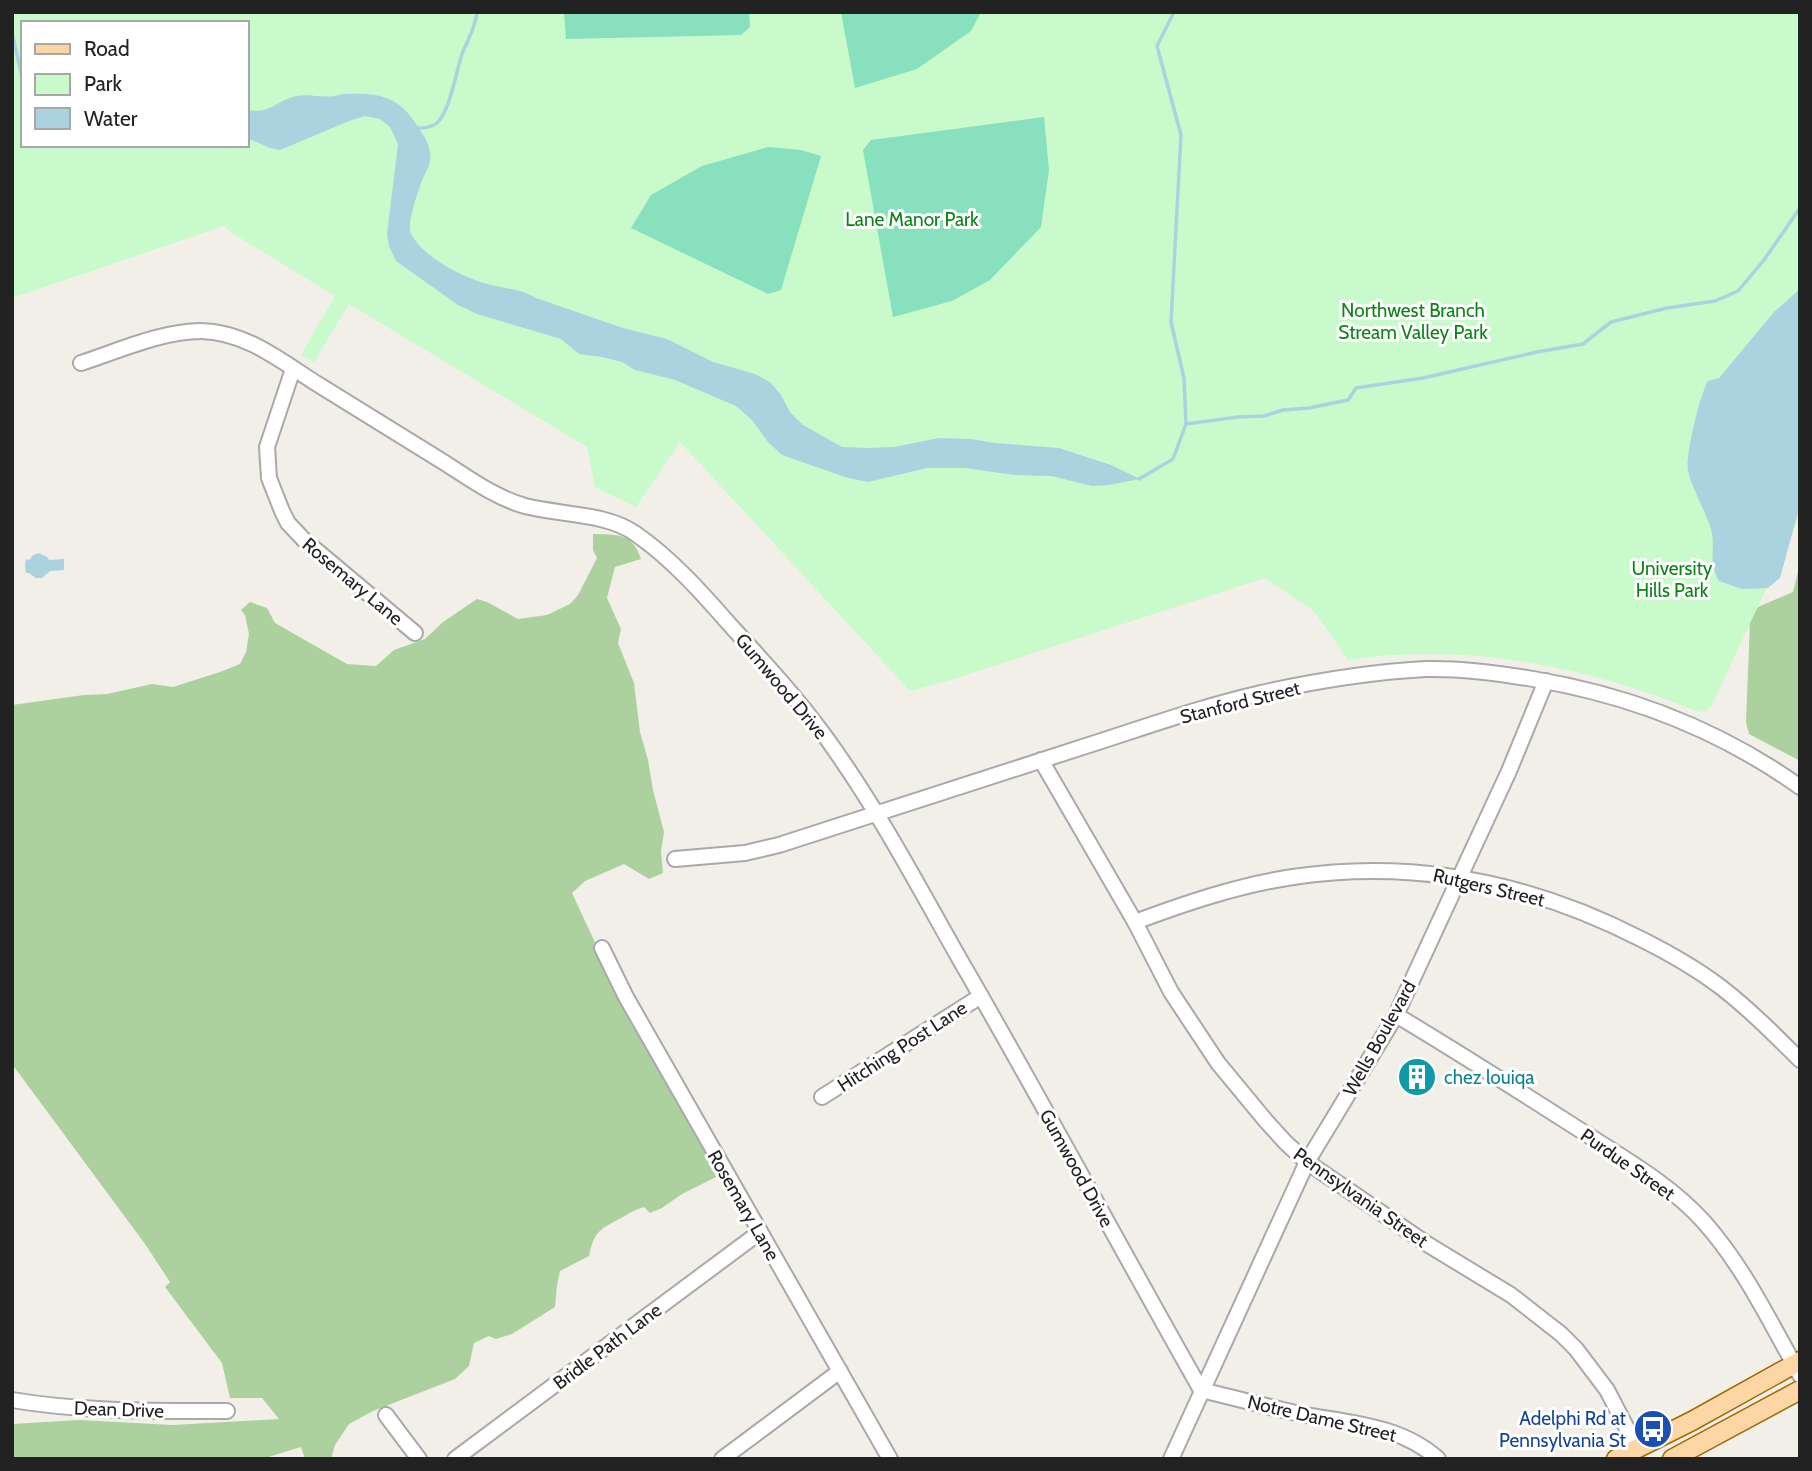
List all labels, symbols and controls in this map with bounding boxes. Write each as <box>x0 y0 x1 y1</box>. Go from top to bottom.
legend <box>21 21 248 147</box>
text: Road <box>84 36 130 61</box>
text: Park <box>84 71 122 96</box>
text: Water <box>84 106 138 131</box>
park label: Lane Manor Park <box>845 208 979 231</box>
park label: Northwest Branch Stream Valley Park <box>1338 299 1488 344</box>
street label: Rosemary Lane <box>298 533 408 630</box>
park label: University Hills Park <box>1632 557 1713 602</box>
street label: Gumwood Drive <box>731 629 833 744</box>
street label: Stanford Street <box>1178 676 1303 729</box>
street label: Rutgers Street <box>1431 863 1547 912</box>
street label: Wells Boulevard <box>1338 976 1421 1100</box>
street label: Hitching Post Lane <box>833 996 971 1097</box>
building icon: chez louiqa <box>1396 1056 1438 1098</box>
place label: chez louiqa <box>1444 1066 1534 1089</box>
street label: Gumwood Drive <box>1035 1105 1119 1231</box>
street label: Purdue Street <box>1576 1123 1680 1206</box>
street label: Pennsylvania Street <box>1289 1142 1433 1253</box>
street label: Rosemary Lane <box>703 1146 785 1265</box>
street label: Bridle Path Lane <box>549 1298 666 1395</box>
street label: Notre Dame Street <box>1245 1390 1399 1447</box>
street label: Dean Drive <box>74 1396 165 1423</box>
place label: Adelphi Rd at Pennsylvania St <box>1499 1407 1627 1452</box>
bus stop icon: Adelphi Rd at Pennsylvania St <box>1632 1408 1674 1450</box>

